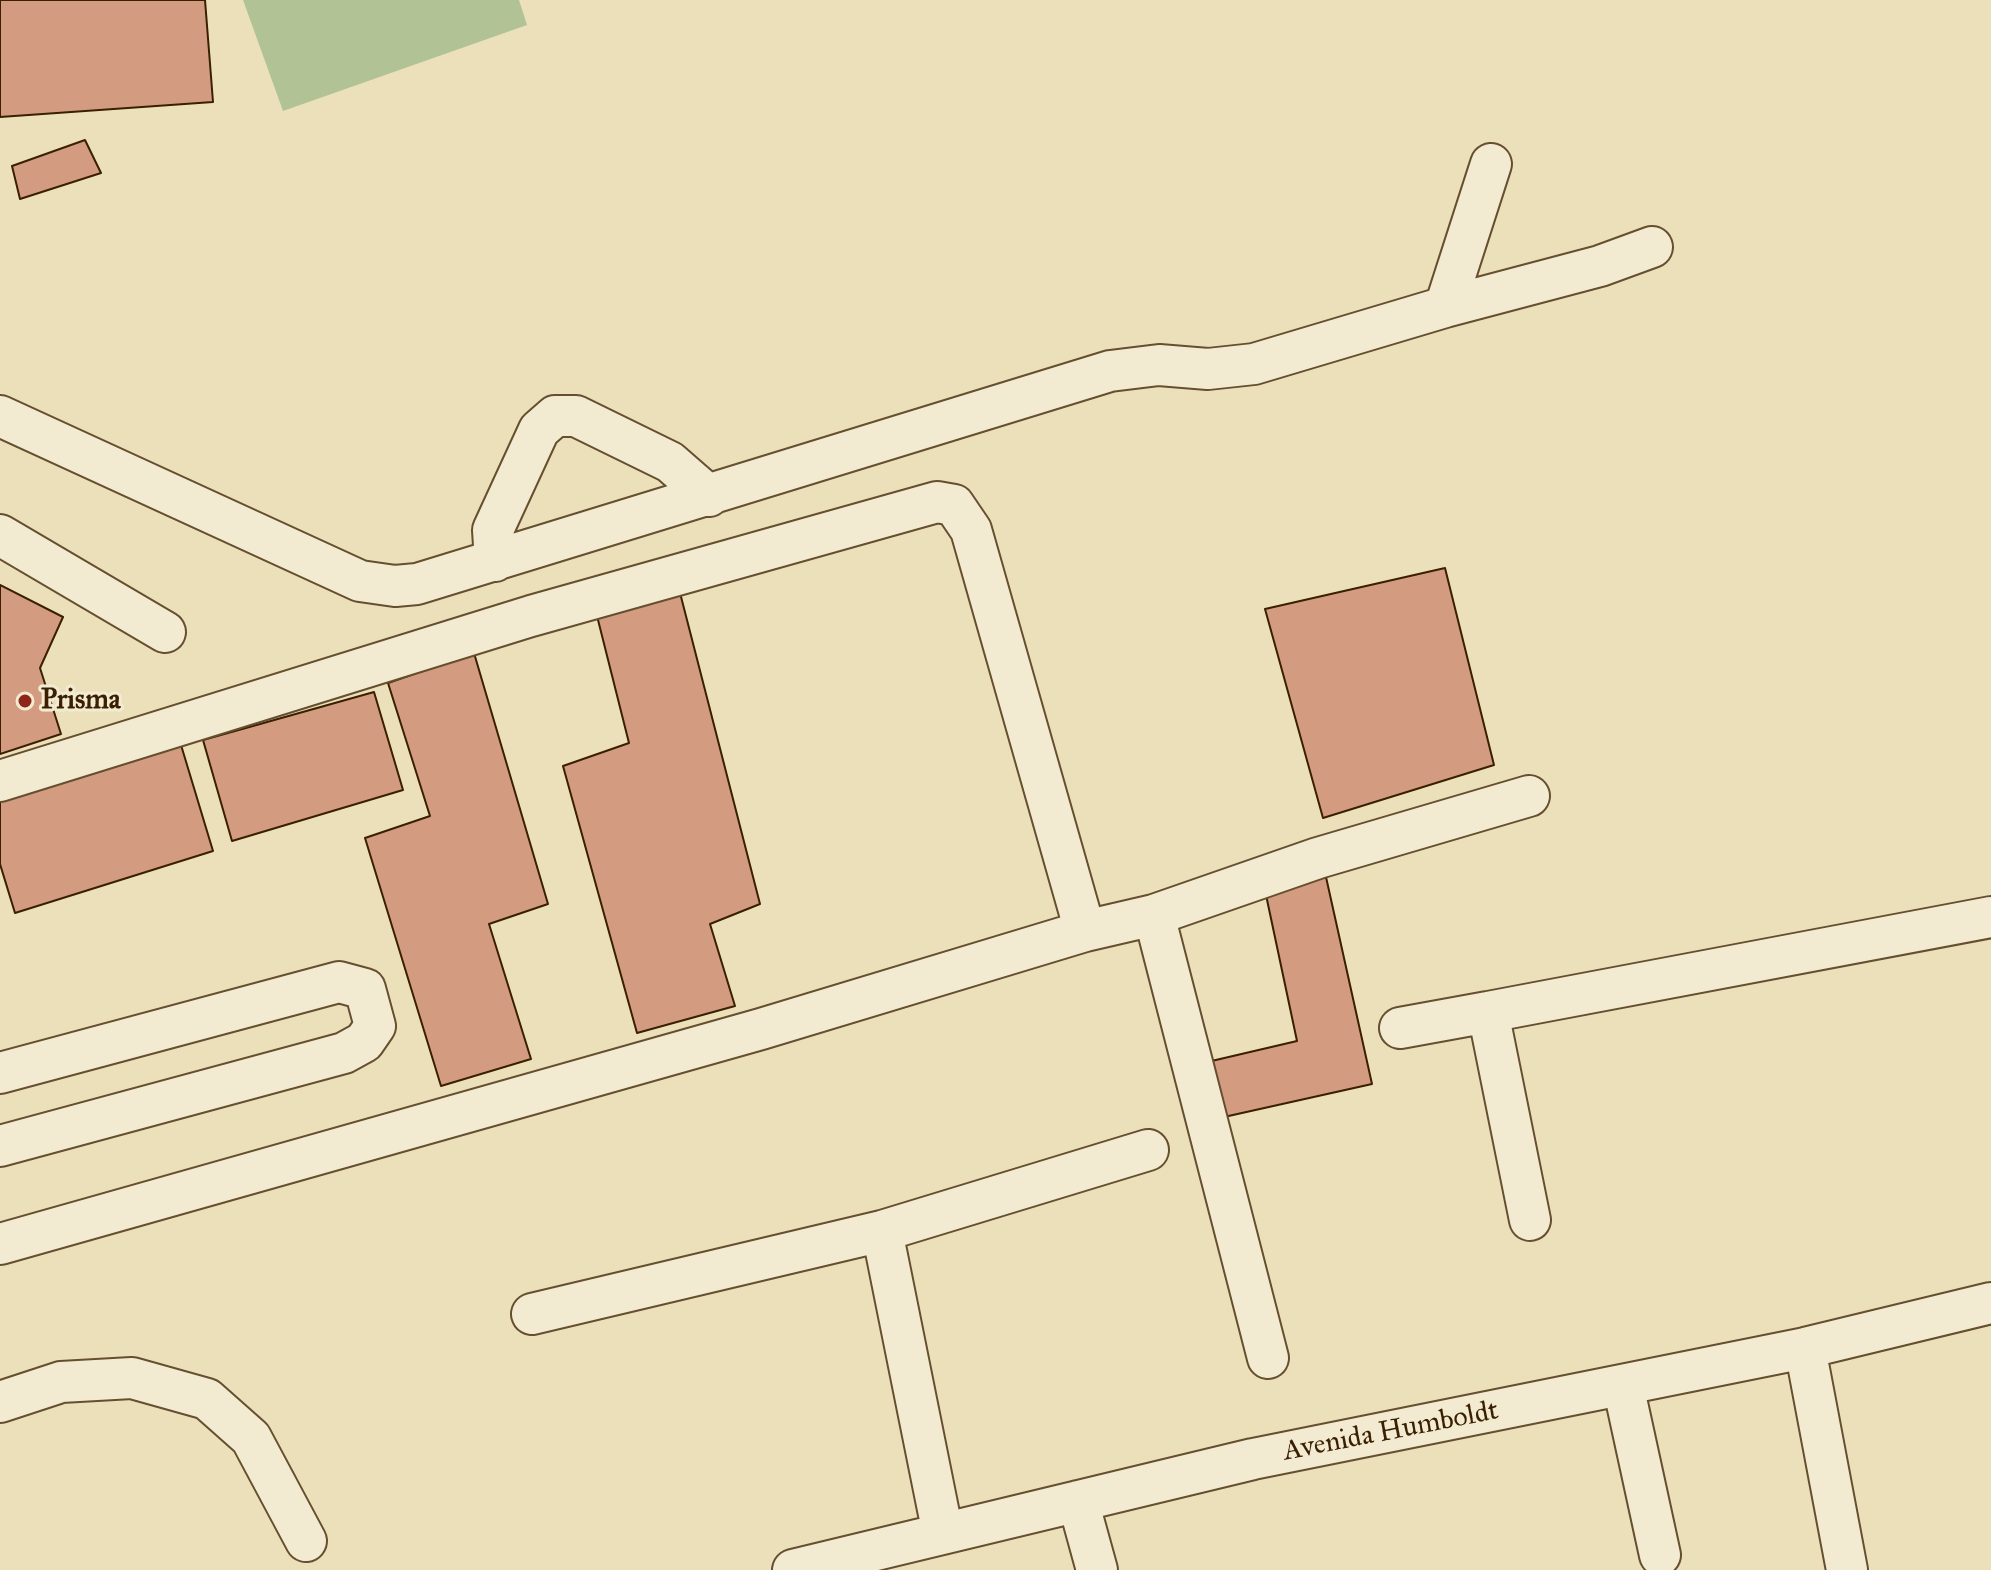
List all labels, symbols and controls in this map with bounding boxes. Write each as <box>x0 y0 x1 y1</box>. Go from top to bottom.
place label: Prisma <box>41 684 121 718</box>
marker: Prisma <box>16 692 34 710</box>
street label: Avenida Humboldt <box>1281 1395 1501 1469</box>

